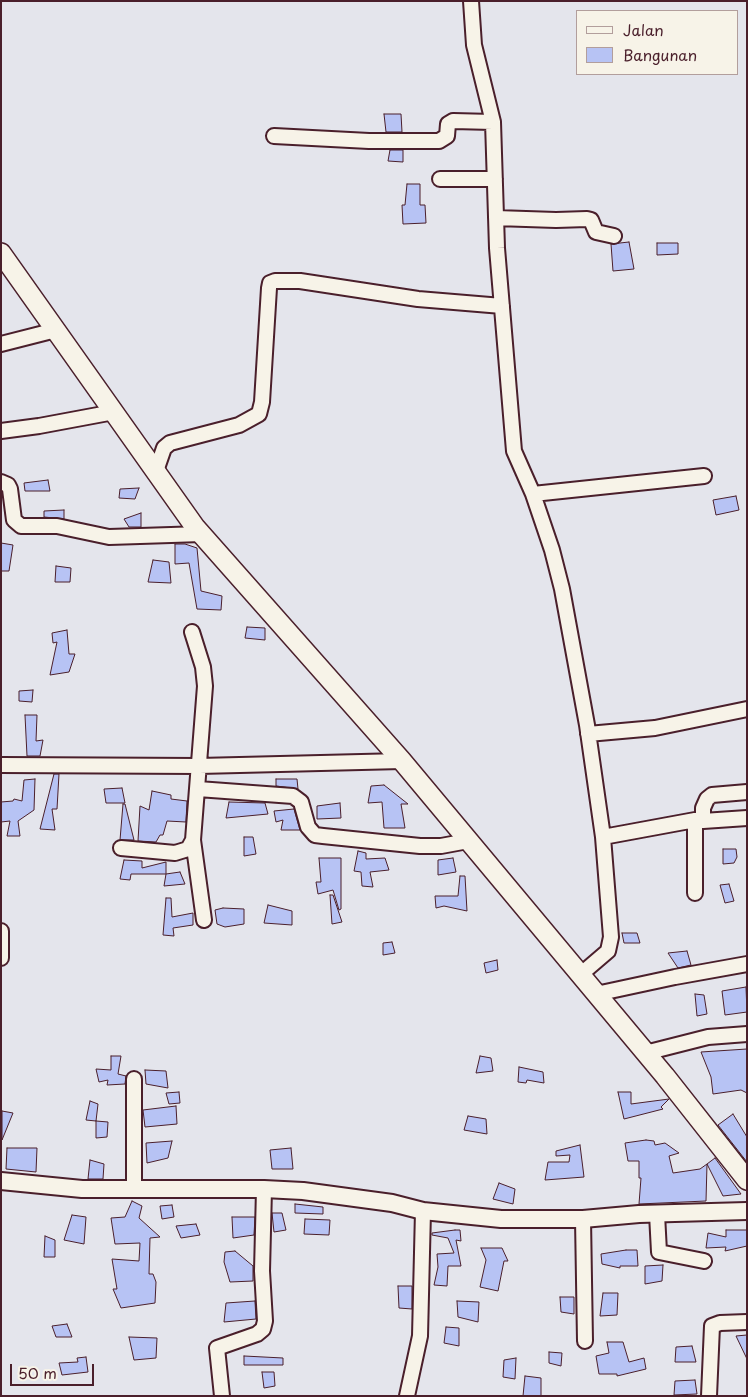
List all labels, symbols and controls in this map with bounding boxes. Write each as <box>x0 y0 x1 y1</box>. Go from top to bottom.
legend <box>576 10 738 75</box>
text: Jalan <box>623 18 664 41</box>
text: Bangunan <box>623 43 697 66</box>
scale bar <box>12 1354 96 1386</box>
text: 50 m <box>18 1361 57 1384</box>

